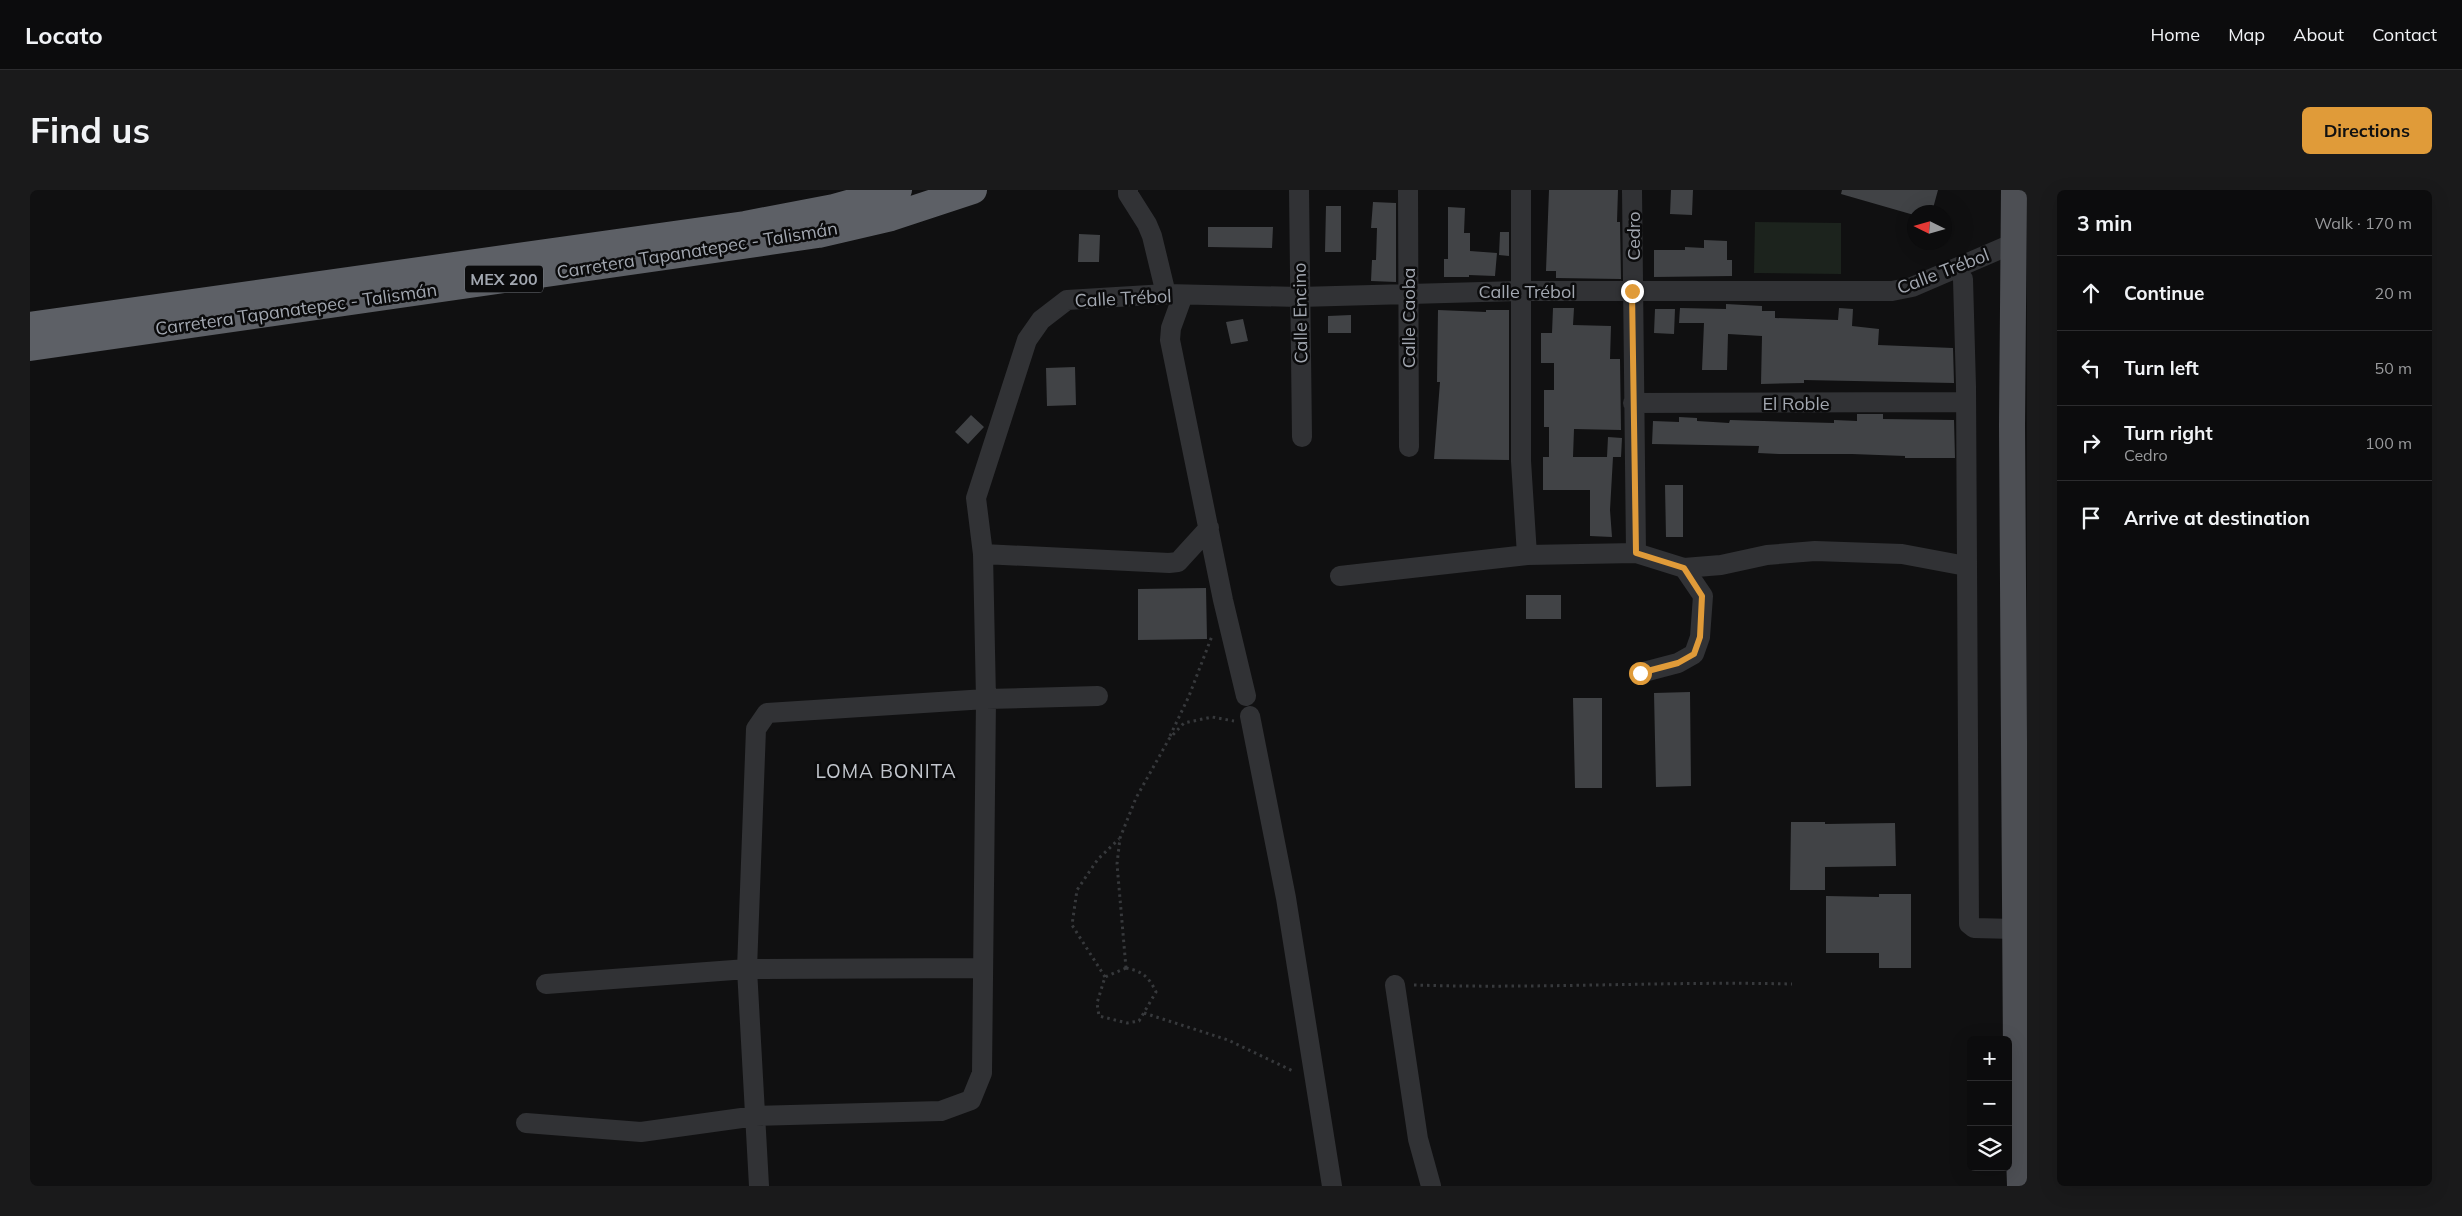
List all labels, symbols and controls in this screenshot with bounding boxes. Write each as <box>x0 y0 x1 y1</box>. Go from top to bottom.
text: Locato <box>25 20 103 50</box>
text: Home <box>2150 23 2200 46</box>
text: Map <box>2228 23 2265 46</box>
text: About <box>2293 23 2344 46</box>
text: Contact <box>2372 23 2437 46</box>
button: Directions <box>2302 107 2432 154</box>
text: Find us <box>30 108 150 152</box>
north arrow <box>1907 205 1952 250</box>
text: 3 min <box>2077 210 2132 236</box>
street label: Cedro <box>1622 212 1645 260</box>
text: Walk · 170 m <box>2314 213 2412 233</box>
street label: Carretera Tapanatepec - Talismán <box>555 216 839 284</box>
street label: Calle Trébol <box>1894 243 1992 299</box>
street label: Calle Encino <box>1288 262 1312 364</box>
road number: MEX 200 <box>465 266 543 292</box>
street label: Calle Caoba <box>1397 268 1420 368</box>
street label: Carretera Tapanatepec - Talismán <box>154 278 438 340</box>
icon: ahead <box>2077 279 2105 307</box>
street label: Calle Trébol <box>1479 280 1575 303</box>
route end <box>1621 280 1644 303</box>
text: Continue <box>2124 281 2204 305</box>
text: 20 m <box>2375 283 2412 303</box>
street label: Calle Trébol <box>1074 284 1172 312</box>
icon: left <box>2077 354 2105 382</box>
text: Turn left <box>2124 356 2199 380</box>
text: 50 m <box>2375 358 2412 378</box>
street label: El Roble <box>1763 392 1829 415</box>
text: Turn right <box>2124 421 2213 445</box>
icon: right <box>2077 429 2105 457</box>
text: 100 m <box>2365 433 2412 453</box>
text: Cedro <box>2124 445 2168 465</box>
icon: arrive <box>2077 504 2105 532</box>
text: Arrive at destination <box>2124 506 2310 530</box>
route start <box>1629 662 1652 685</box>
district label: LOMA BONITA <box>815 759 957 783</box>
map controls <box>1967 1036 2012 1171</box>
button: + <box>1967 1036 2012 1081</box>
button: − <box>1967 1081 2012 1126</box>
button: layers <box>1967 1126 2012 1171</box>

